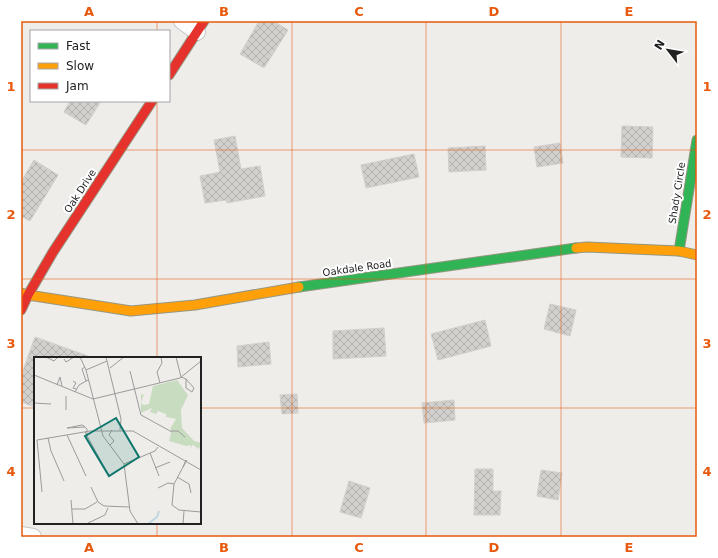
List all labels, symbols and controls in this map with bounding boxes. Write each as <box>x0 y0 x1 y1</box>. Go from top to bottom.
text: A <box>84 4 94 19</box>
text: B <box>219 4 229 19</box>
text: C <box>354 4 364 19</box>
text: D <box>489 4 500 19</box>
text: E <box>625 4 633 19</box>
legend <box>30 30 170 102</box>
north arrow <box>648 30 688 70</box>
text: N <box>652 38 668 52</box>
text: Fast <box>66 39 90 53</box>
text: Slow <box>66 59 94 73</box>
text: 1 <box>6 79 16 94</box>
text: Jam <box>65 79 89 93</box>
text: 1 <box>702 79 712 94</box>
street label: Shady Circle <box>667 161 687 225</box>
street label: Oak Drive <box>62 167 98 215</box>
text: 2 <box>6 207 16 222</box>
text: 2 <box>702 207 712 222</box>
street label: Oakdale Road <box>322 258 392 278</box>
text: 3 <box>6 336 16 351</box>
text: 3 <box>702 336 712 351</box>
inset map <box>34 357 201 524</box>
text: 4 <box>6 464 16 479</box>
text: 4 <box>702 464 712 479</box>
text: A <box>84 540 94 555</box>
text: B <box>219 540 229 555</box>
text: C <box>354 540 364 555</box>
text: D <box>489 540 500 555</box>
text: E <box>625 540 633 555</box>

